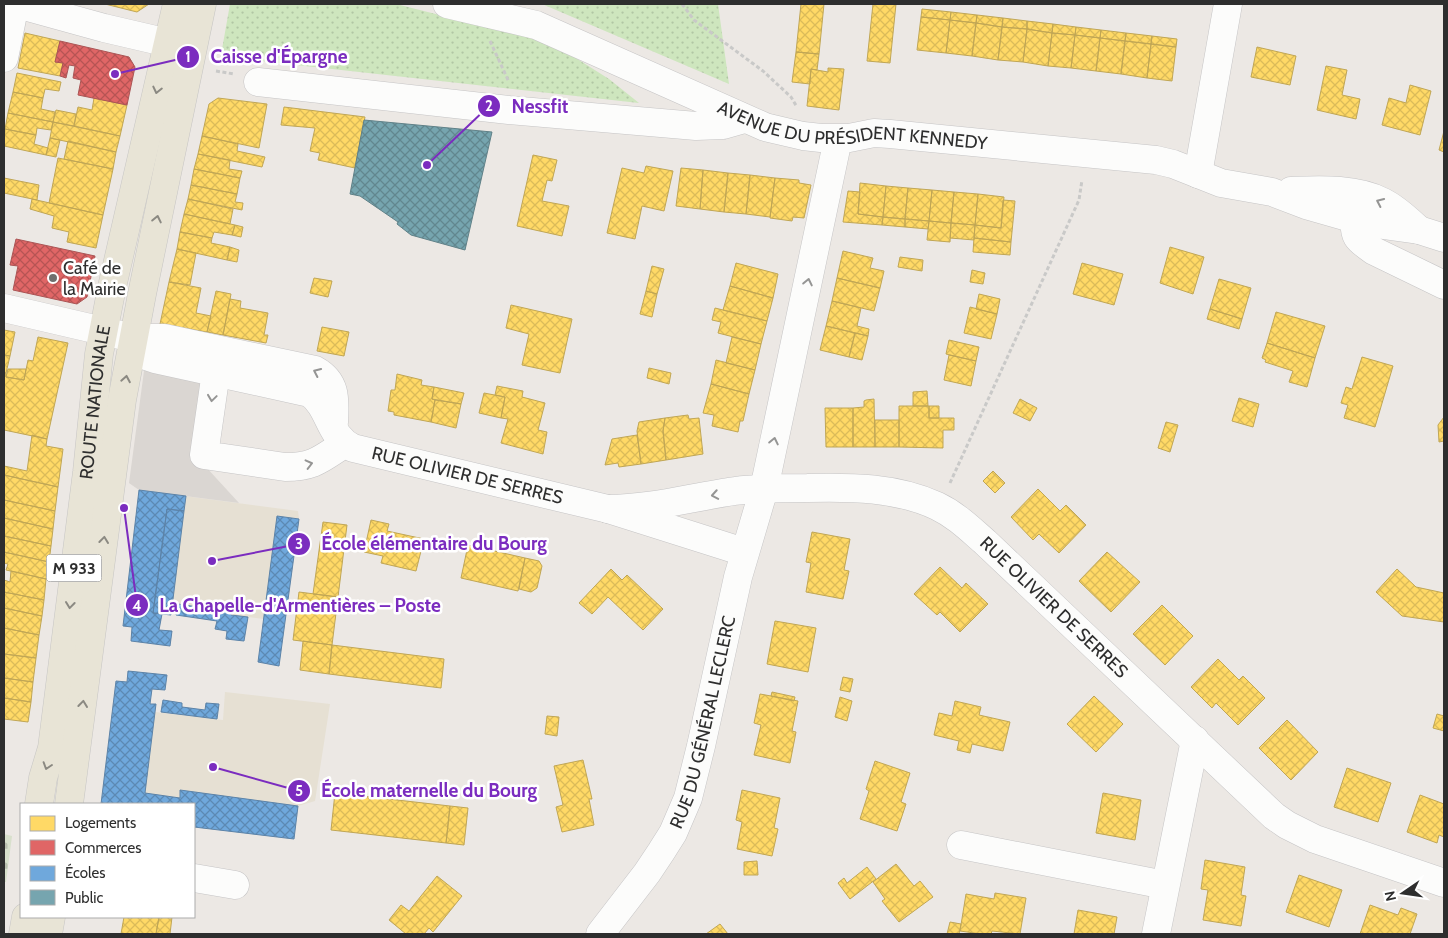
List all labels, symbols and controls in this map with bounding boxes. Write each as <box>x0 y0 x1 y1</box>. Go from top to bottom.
callout: Caisse d'Épargne <box>176 40 358 74</box>
text: Caisse d'Épargne <box>210 44 348 68</box>
text: 1 <box>185 48 191 66</box>
one-way arrow <box>152 86 163 95</box>
callout: Nessfit <box>477 89 579 123</box>
text: Nessfit <box>512 95 569 118</box>
street label: AVENUE DU PRÉSIDENT KENNEDY <box>714 96 989 155</box>
text: 2 <box>485 97 493 115</box>
one-way arrow <box>1376 197 1385 208</box>
one-way arrow <box>152 215 162 224</box>
place label: Café de la Mairie <box>63 257 126 300</box>
marker: Café de la Mairie <box>47 272 59 284</box>
one-way arrow <box>802 278 813 287</box>
street label: ROUTE NATIONALE <box>75 323 115 481</box>
one-way arrow <box>313 368 322 378</box>
one-way arrow <box>120 374 130 383</box>
one-way arrow <box>207 395 218 403</box>
one-way arrow <box>768 437 779 446</box>
street label: RUE OLIVIER DE SERRES <box>370 442 565 509</box>
one-way arrow <box>304 459 313 470</box>
one-way arrow <box>711 489 720 499</box>
callout: École élémentaire du Bourg <box>286 527 557 561</box>
text: École élémentaire du Bourg <box>321 531 547 555</box>
street label: RUE OLIVIER DE SERRES <box>975 532 1132 683</box>
one-way arrow <box>98 535 109 543</box>
text: 3 <box>295 535 303 553</box>
road number: M 933 <box>46 554 102 582</box>
callout: La Chapelle-d'Armentières – Poste <box>124 588 451 622</box>
text: La Chapelle-d'Armentières – Poste <box>159 594 441 617</box>
text: 4 <box>132 597 142 615</box>
one-way arrow <box>65 601 76 609</box>
street label: RUE DU GÉNÉRAL LECLERC <box>665 614 740 832</box>
one-way arrow <box>77 700 88 708</box>
one-way arrow <box>43 761 53 769</box>
callout: École maternelle du Bourg <box>286 774 547 808</box>
text: École maternelle du Bourg <box>321 778 538 802</box>
text: 5 <box>295 782 303 800</box>
legend <box>20 803 195 918</box>
text: Logements <box>65 814 136 832</box>
text: Commerces <box>65 839 141 857</box>
text: Écoles <box>65 863 105 882</box>
north arrow <box>1378 868 1428 918</box>
text: Public <box>65 889 103 907</box>
text: N <box>1380 889 1400 903</box>

